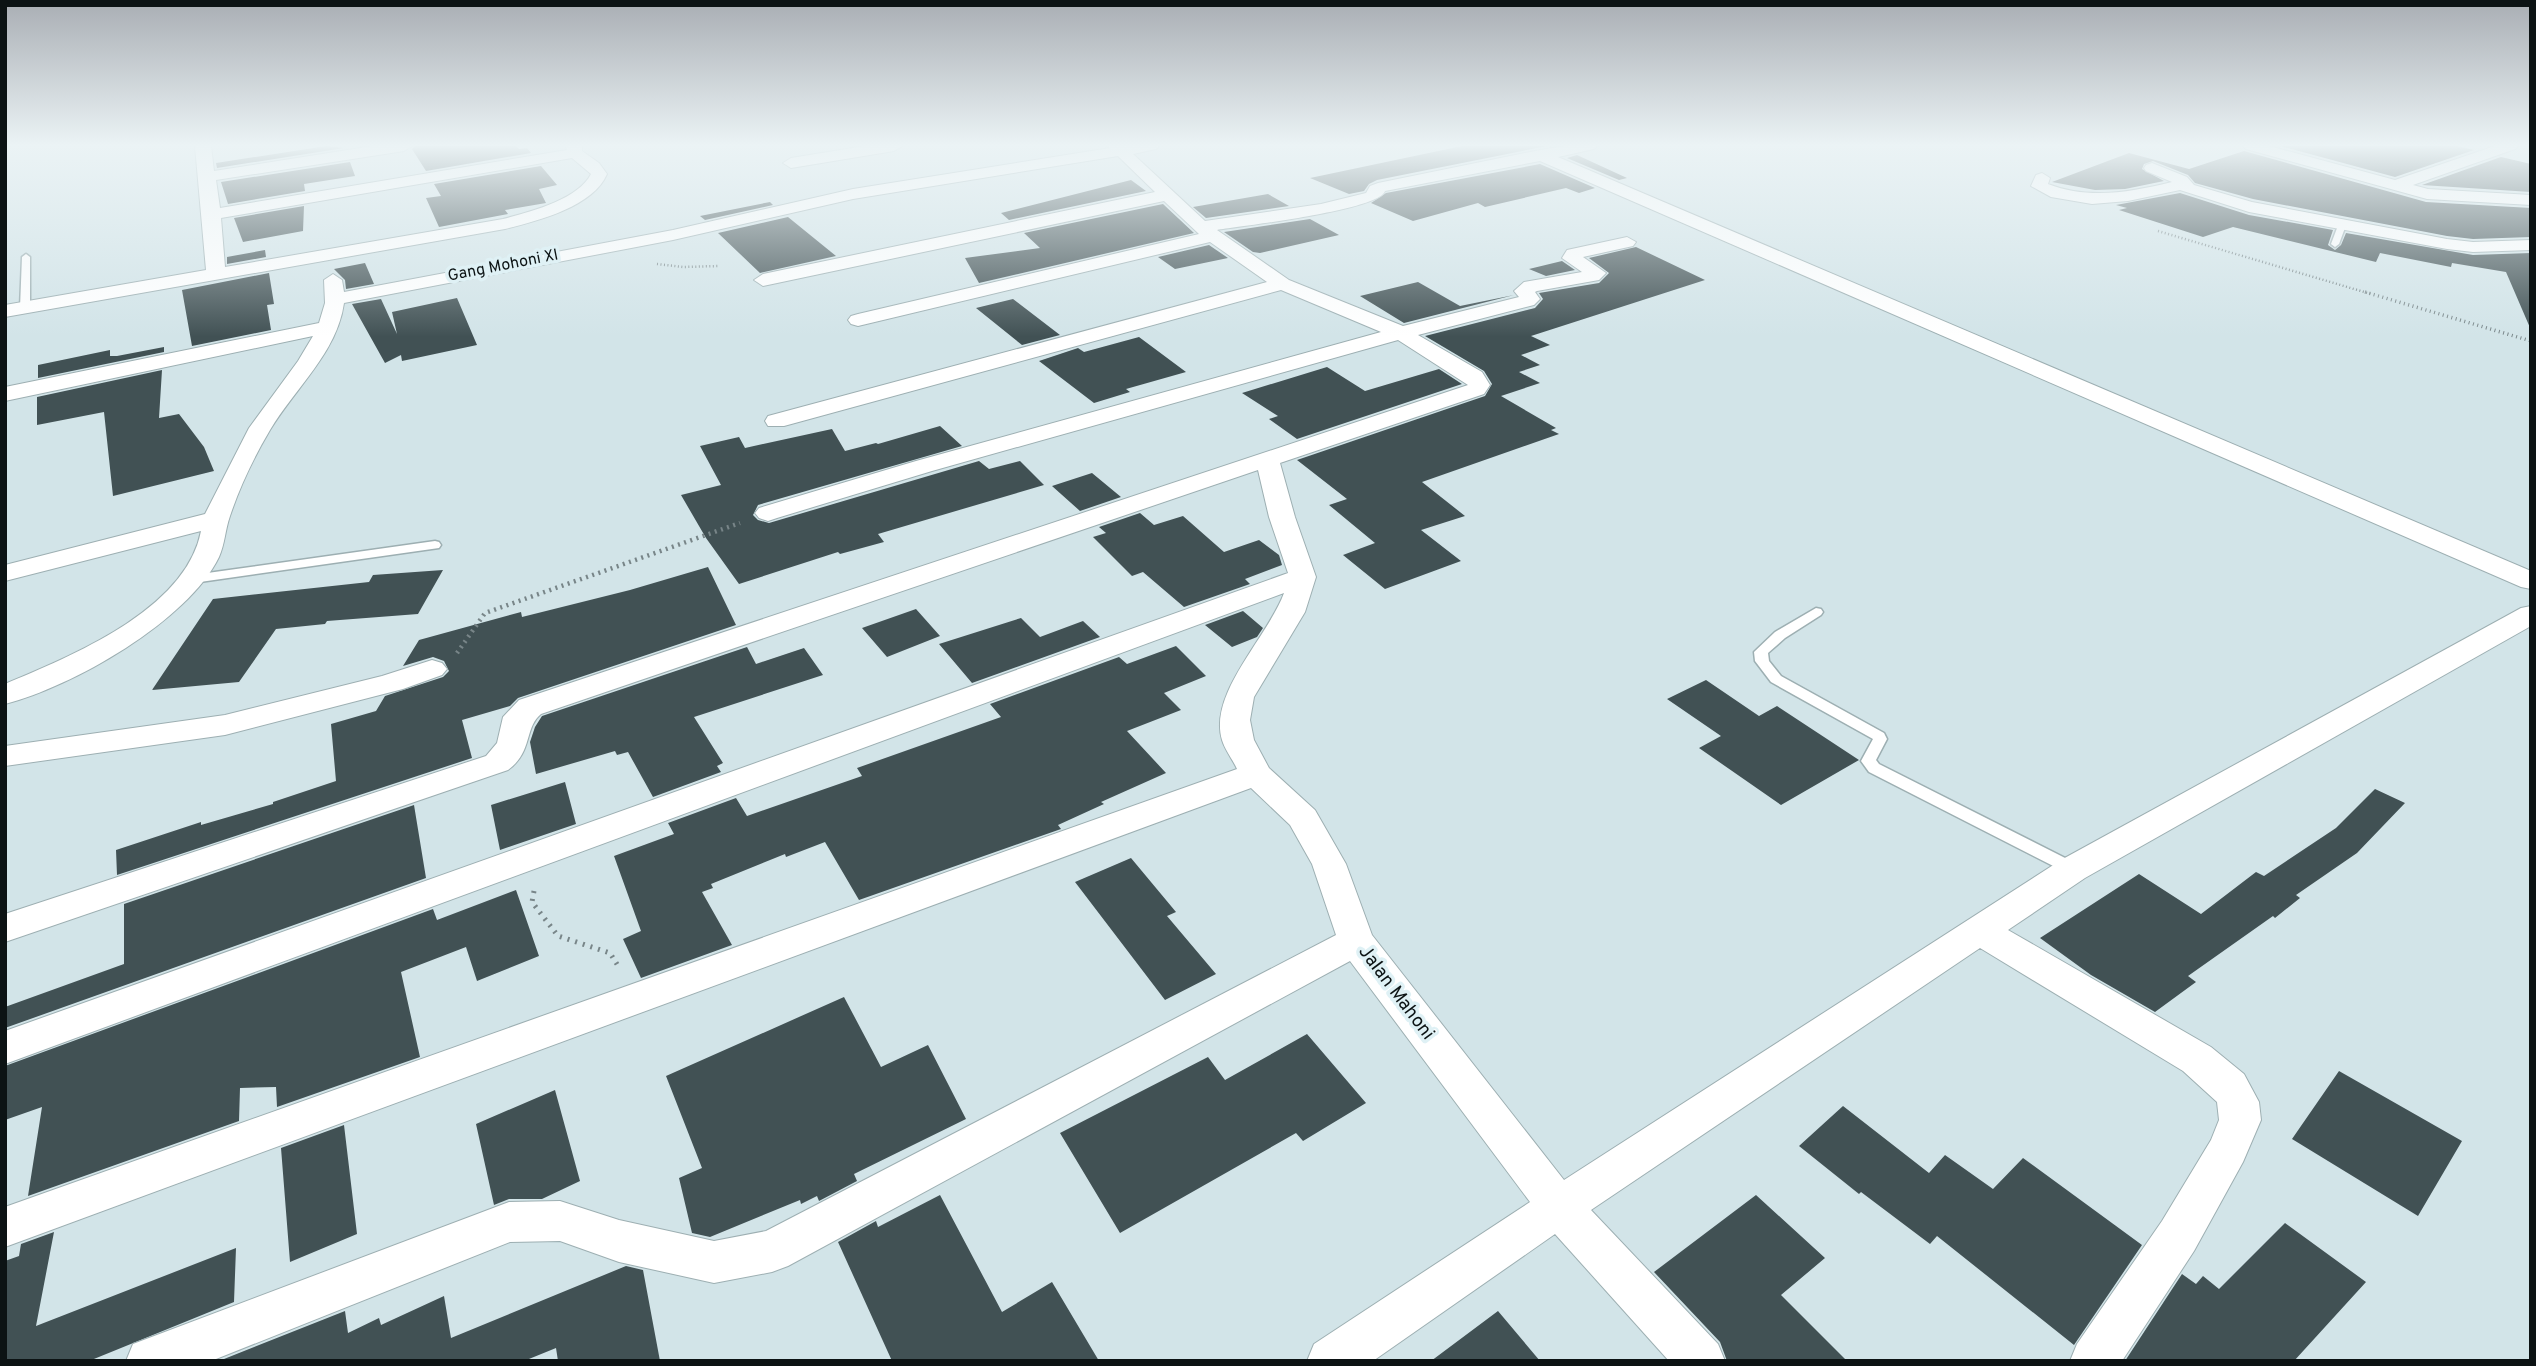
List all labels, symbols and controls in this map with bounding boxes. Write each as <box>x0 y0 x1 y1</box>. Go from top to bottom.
street label: Gang Mohoni XI <box>446 245 560 287</box>
street label: Jalan Mahoni <box>1353 941 1439 1045</box>

